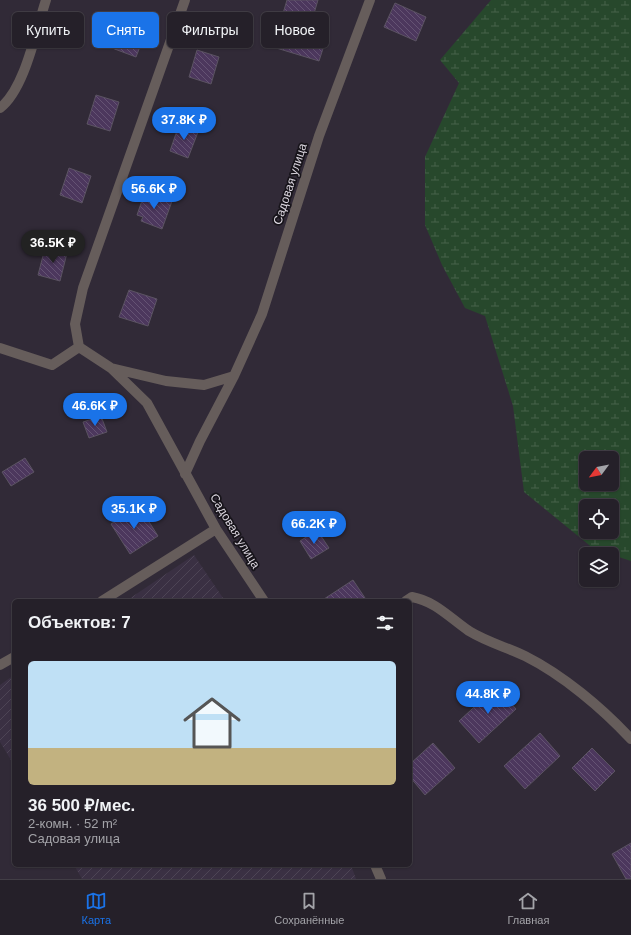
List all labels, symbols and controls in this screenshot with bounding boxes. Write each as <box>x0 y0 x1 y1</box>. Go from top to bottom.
chip: Купить <box>12 12 84 48</box>
chip: Снять <box>92 12 159 48</box>
chip: Фильтры <box>167 12 253 48</box>
chip: Новое <box>261 12 329 48</box>
pin: 37.8K ₽ <box>147 107 221 141</box>
text: 37.8K ₽ <box>161 112 207 127</box>
street label: Садовая улица <box>270 141 310 227</box>
pin: 56.6K ₽ <box>117 176 191 210</box>
text: 56.6K ₽ <box>131 181 177 196</box>
pin: 36.5K ₽ <box>16 230 90 264</box>
text: 36.5K ₽ <box>30 235 76 250</box>
pin: 46.6K ₽ <box>58 393 132 427</box>
text: 46.6K ₽ <box>72 398 118 413</box>
north arrow <box>579 451 619 491</box>
map controls <box>579 451 619 587</box>
street label: Садовая улица <box>207 491 263 571</box>
pin: 35.1K ₽ <box>97 496 171 530</box>
button: locate <box>579 499 619 539</box>
text: 35.1K ₽ <box>111 501 157 516</box>
pin: 66.2K ₽ <box>277 511 351 545</box>
text: 66.2K ₽ <box>291 516 337 531</box>
button: layers <box>579 547 619 587</box>
icon: filters <box>374 612 396 634</box>
text: Объектов: 7 <box>28 613 131 632</box>
pin: 44.8K ₽ <box>451 681 525 715</box>
text: 44.8K ₽ <box>465 686 511 701</box>
icon: home <box>176 687 248 759</box>
text: 36 500 ₽/мес. <box>28 796 135 815</box>
text: 2-комн. · 52 m² <box>28 816 117 831</box>
text: Садовая улица <box>28 831 120 846</box>
tab: Карта <box>82 890 111 926</box>
tab: Сохранённые <box>274 890 344 926</box>
tab: Главная <box>507 890 549 926</box>

